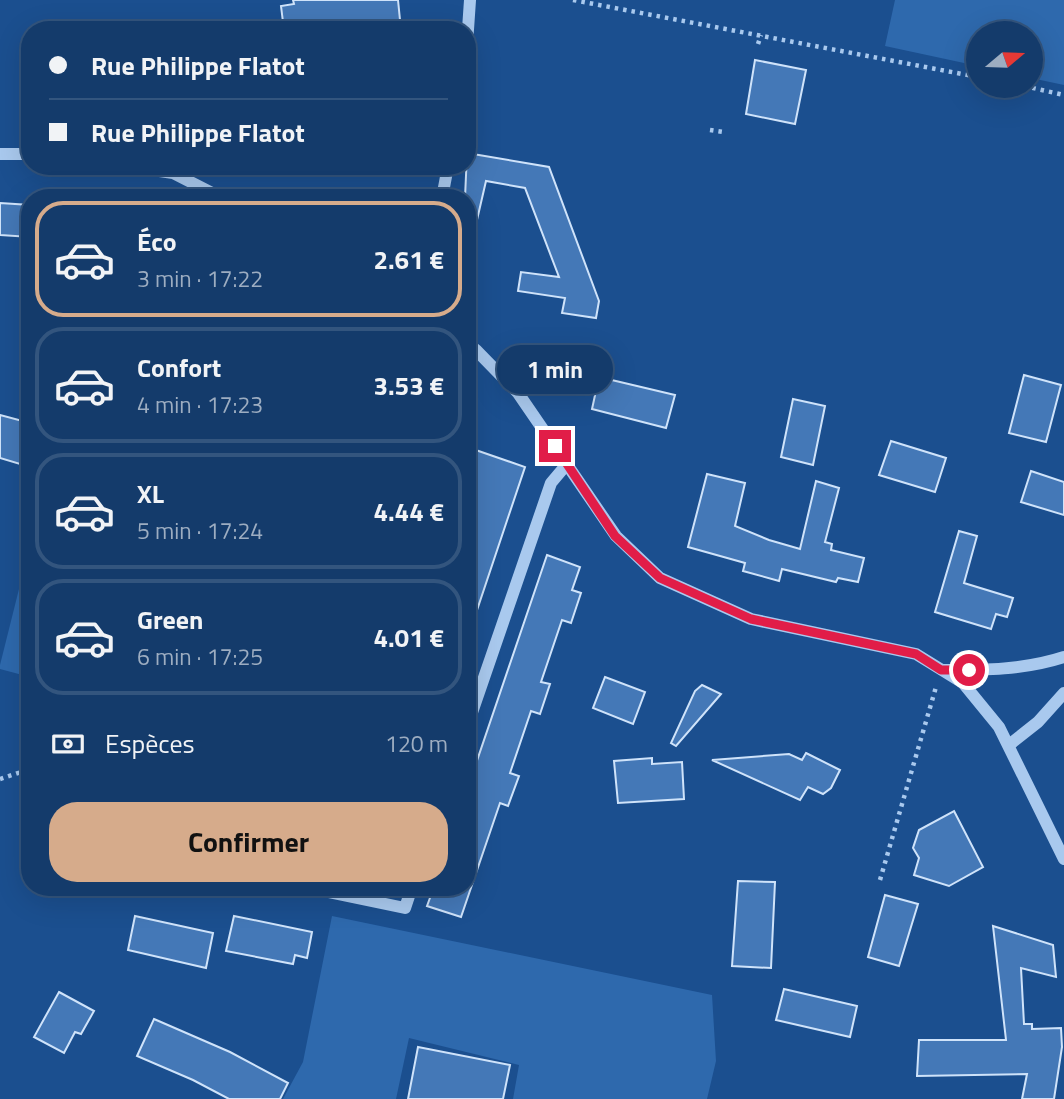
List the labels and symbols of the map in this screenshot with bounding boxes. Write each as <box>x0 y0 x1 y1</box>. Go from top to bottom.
north arrow <box>966 21 1043 98</box>
callout: 1 min <box>497 344 613 394</box>
route end <box>539 430 571 462</box>
route start <box>953 654 985 686</box>

